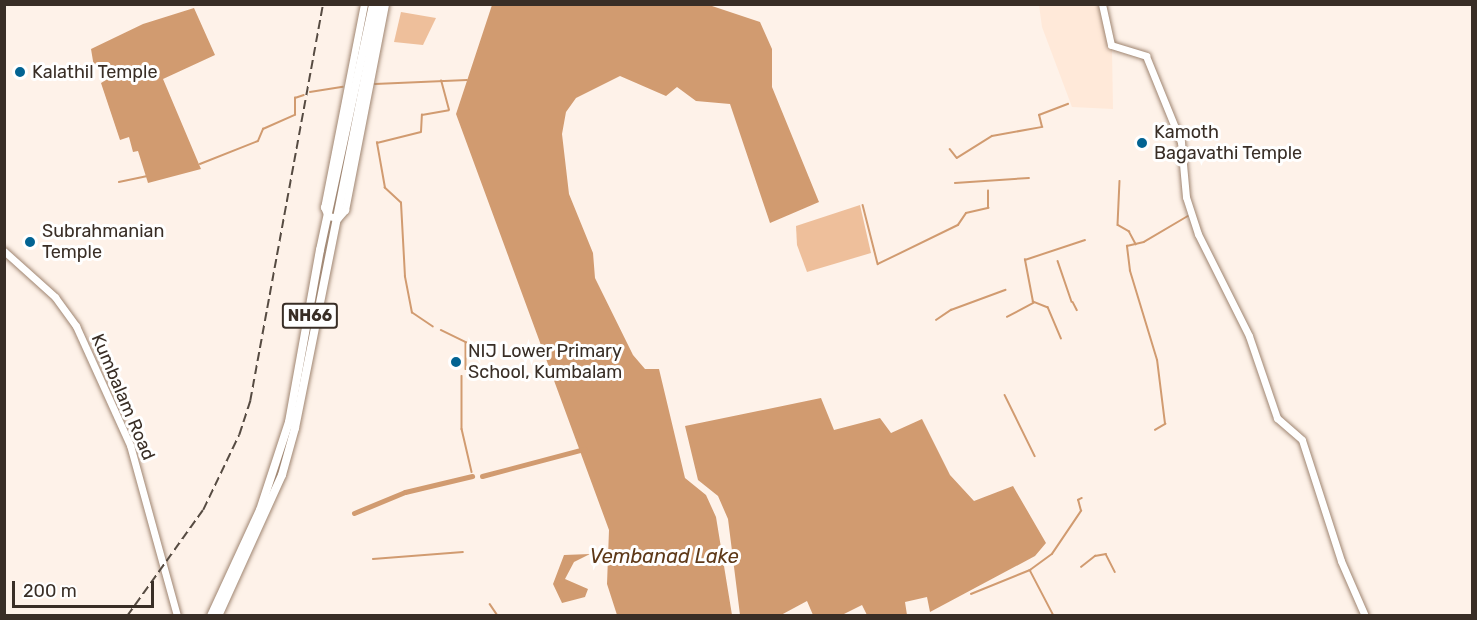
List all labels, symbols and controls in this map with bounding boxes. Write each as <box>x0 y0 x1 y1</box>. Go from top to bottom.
place label: Kalathil Temple <box>32 61 158 83</box>
marker: Kalathil Temple <box>13 65 27 79</box>
place label: Kamoth Bagavathi Temple <box>1154 122 1303 164</box>
marker: Kamoth Bagavathi Temple <box>1135 136 1149 150</box>
place label: Subrahmanian Temple <box>42 221 164 264</box>
marker: Subrahmanian Temple <box>23 235 37 249</box>
road number: NH66 <box>282 303 338 329</box>
street label: Kumbalam Road <box>87 331 159 463</box>
place label: NIJ Lower Primary School, Kumbalam <box>468 341 622 384</box>
marker: NIJ Lower Primary School, Kumbalam <box>449 355 463 369</box>
water label: Vembanad Lake <box>589 544 739 568</box>
scale bar <box>15 569 158 607</box>
text: 200 m <box>23 580 77 602</box>

